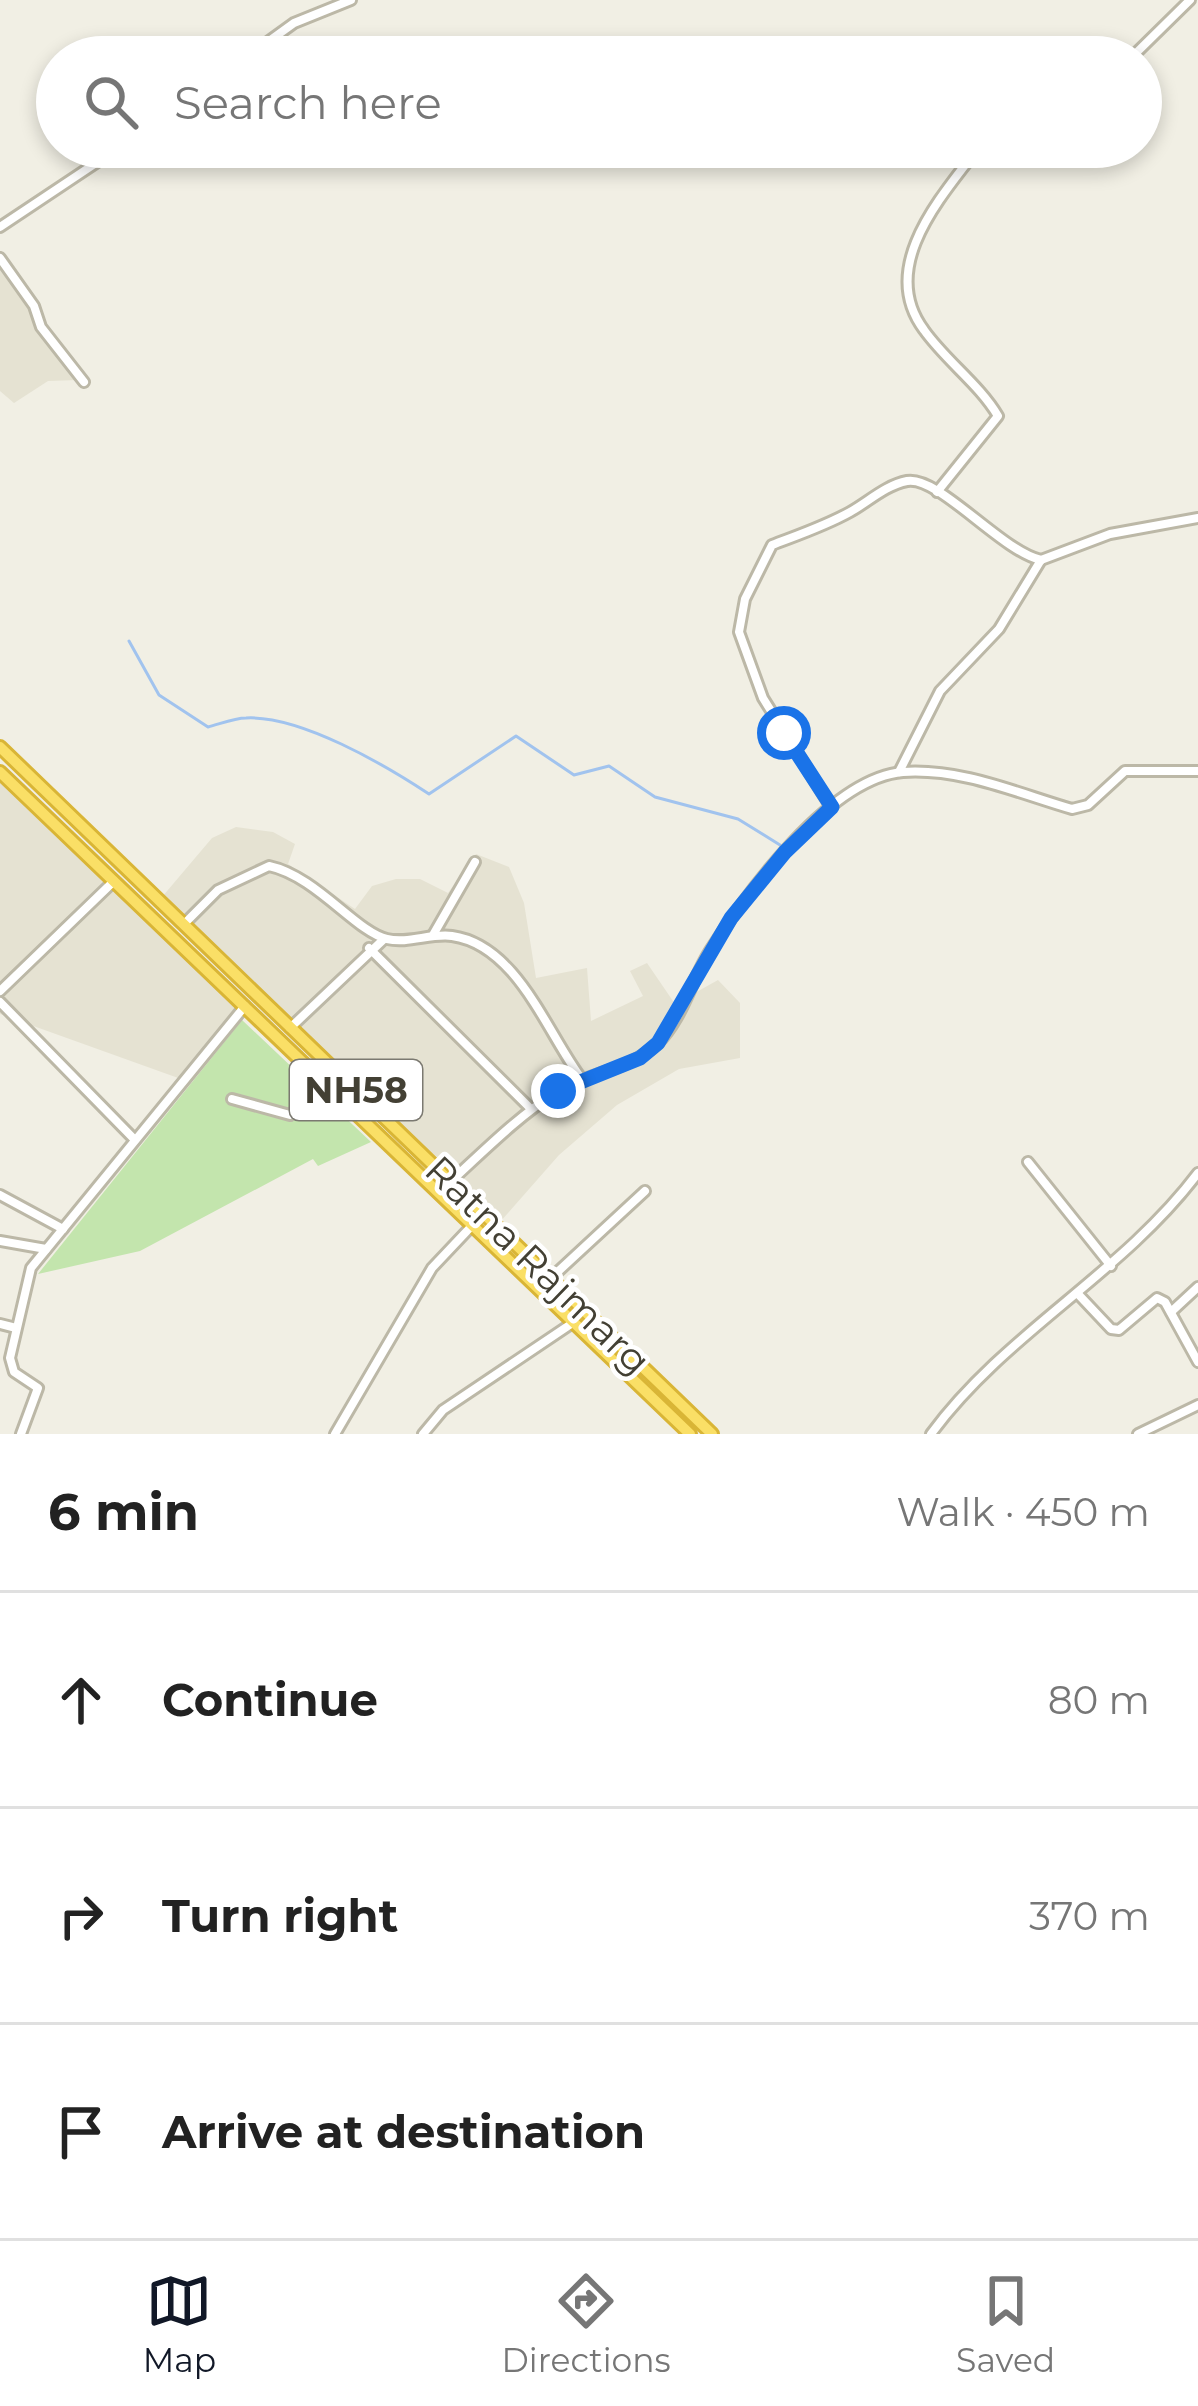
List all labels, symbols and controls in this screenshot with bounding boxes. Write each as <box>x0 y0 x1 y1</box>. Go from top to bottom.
search box <box>36 36 1162 168</box>
icon: search <box>78 69 144 135</box>
text: Search here <box>174 75 442 130</box>
route start <box>757 706 811 760</box>
road number: NH58 <box>290 1060 422 1120</box>
route end <box>531 1064 585 1118</box>
street label: Ratna Rajmarg <box>415 1145 661 1385</box>
text: 6 min <box>48 1481 199 1543</box>
text: Walk · 450 m <box>897 1488 1150 1536</box>
icon: ahead <box>48 1667 114 1733</box>
text: Continue <box>162 1672 378 1727</box>
text: 80 m <box>1048 1676 1150 1724</box>
icon: right <box>48 1883 114 1949</box>
text: Turn right <box>162 1888 398 1943</box>
text: 370 m <box>1029 1892 1150 1940</box>
icon: arrive <box>48 2099 114 2165</box>
text: Arrive at destination <box>162 2104 645 2159</box>
tab: Map <box>143 2268 216 2380</box>
tab: Directions <box>502 2268 671 2380</box>
tab: Saved <box>956 2268 1055 2380</box>

